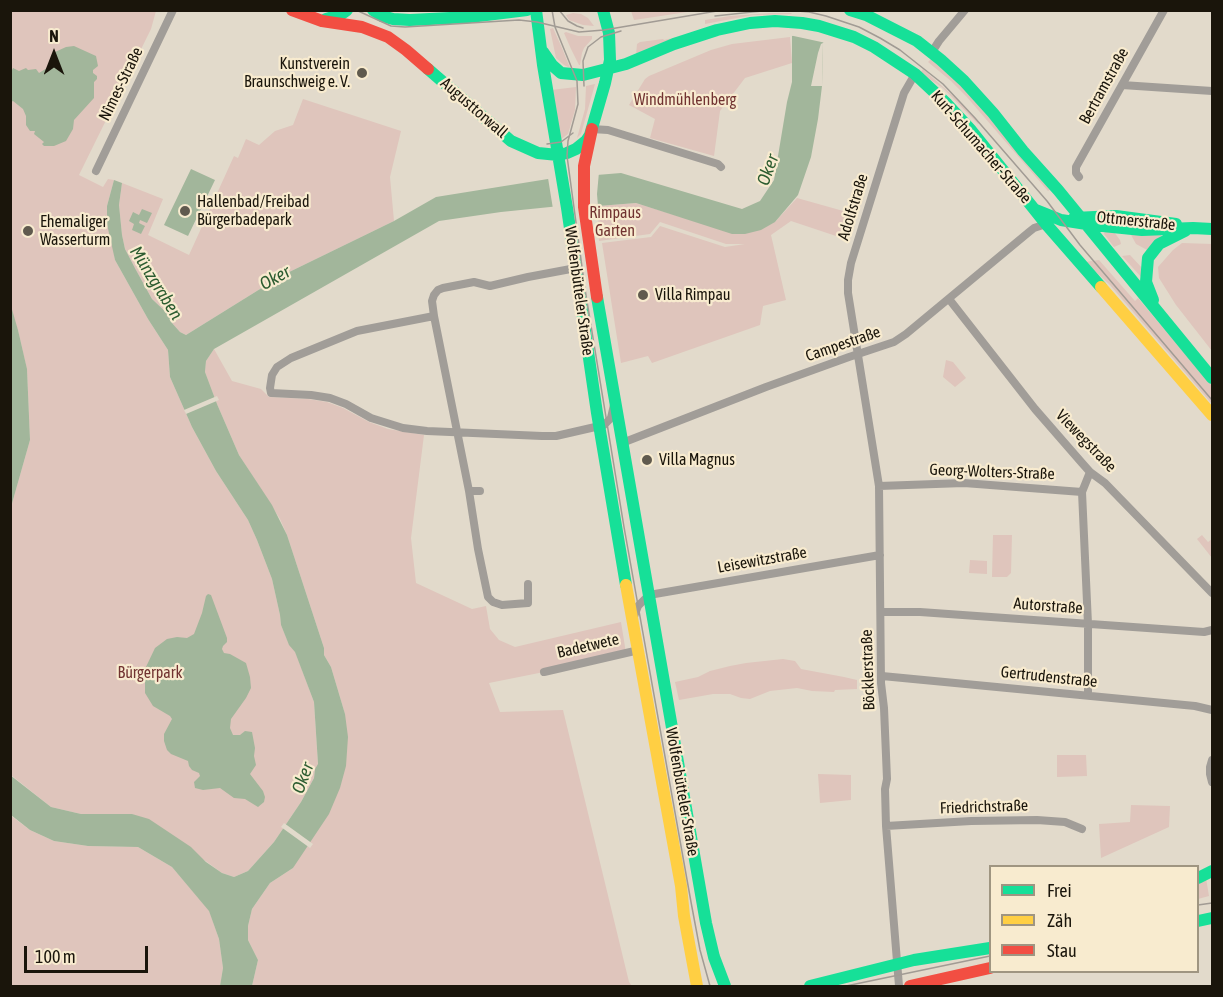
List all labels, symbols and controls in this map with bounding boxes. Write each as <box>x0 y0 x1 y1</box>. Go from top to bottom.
north arrow <box>24 24 84 84</box>
text: N <box>49 27 59 45</box>
street label: Nîmes-Straße <box>95 44 147 124</box>
street label: Bertramstraße <box>1075 44 1133 128</box>
place label: Kunstverein Braunschweig e. V. <box>244 54 350 92</box>
marker: Kunstverein Braunschweig e. V. <box>355 66 369 80</box>
street label: Augusttorwall <box>437 74 511 142</box>
street label: Kurt-Schumacher-Straße <box>927 87 1035 207</box>
park label: Windmühlenberg <box>634 90 736 110</box>
water label: Oker <box>752 151 784 189</box>
street label: Adolfstraße <box>834 171 872 243</box>
place label: Hallenbad/Freibad Bürgerbadepark <box>197 192 309 230</box>
park label: Rimpaus Garten <box>589 203 641 241</box>
marker: Hallenbad/Freibad Bürgerbadepark <box>178 204 192 218</box>
street label: Ottmerstraße <box>1096 207 1176 235</box>
place label: Ehemaliger Wasserturm <box>40 212 110 250</box>
marker: Ehemaliger Wasserturm <box>21 224 35 238</box>
street label: Wolfenbütteler Straße <box>560 225 598 357</box>
water label: Münzgraben <box>125 242 187 324</box>
water label: Oker <box>256 261 294 295</box>
place label: Villa Rimpau <box>655 285 731 305</box>
marker: Villa Rimpau <box>636 288 650 302</box>
street label: Campestraße <box>803 322 883 366</box>
street label: Viewegstraße <box>1052 406 1120 476</box>
place label: Villa Magnus <box>659 450 735 470</box>
marker: Villa Magnus <box>640 453 654 467</box>
street label: Georg-Wolters-Straße <box>929 460 1055 484</box>
street label: Leisewitzstraße <box>716 543 808 577</box>
street label: Autorstraße <box>1013 594 1083 618</box>
street label: Böcklerstraße <box>857 629 879 711</box>
street label: Badetwete <box>555 630 621 662</box>
street label: Gertrudenstraße <box>1000 662 1098 692</box>
park label: Bürgerpark <box>118 663 182 683</box>
street label: Wolfenbütteler Straße <box>661 726 703 858</box>
water label: Oker <box>287 759 319 797</box>
street label: Friedrichstraße <box>940 796 1028 818</box>
legend <box>989 865 1199 973</box>
text: Frei <box>1047 880 1072 901</box>
text: Zäh <box>1047 910 1072 931</box>
scale bar <box>27 934 152 972</box>
text: Stau <box>1047 940 1077 961</box>
text: 100 m <box>35 946 76 967</box>

